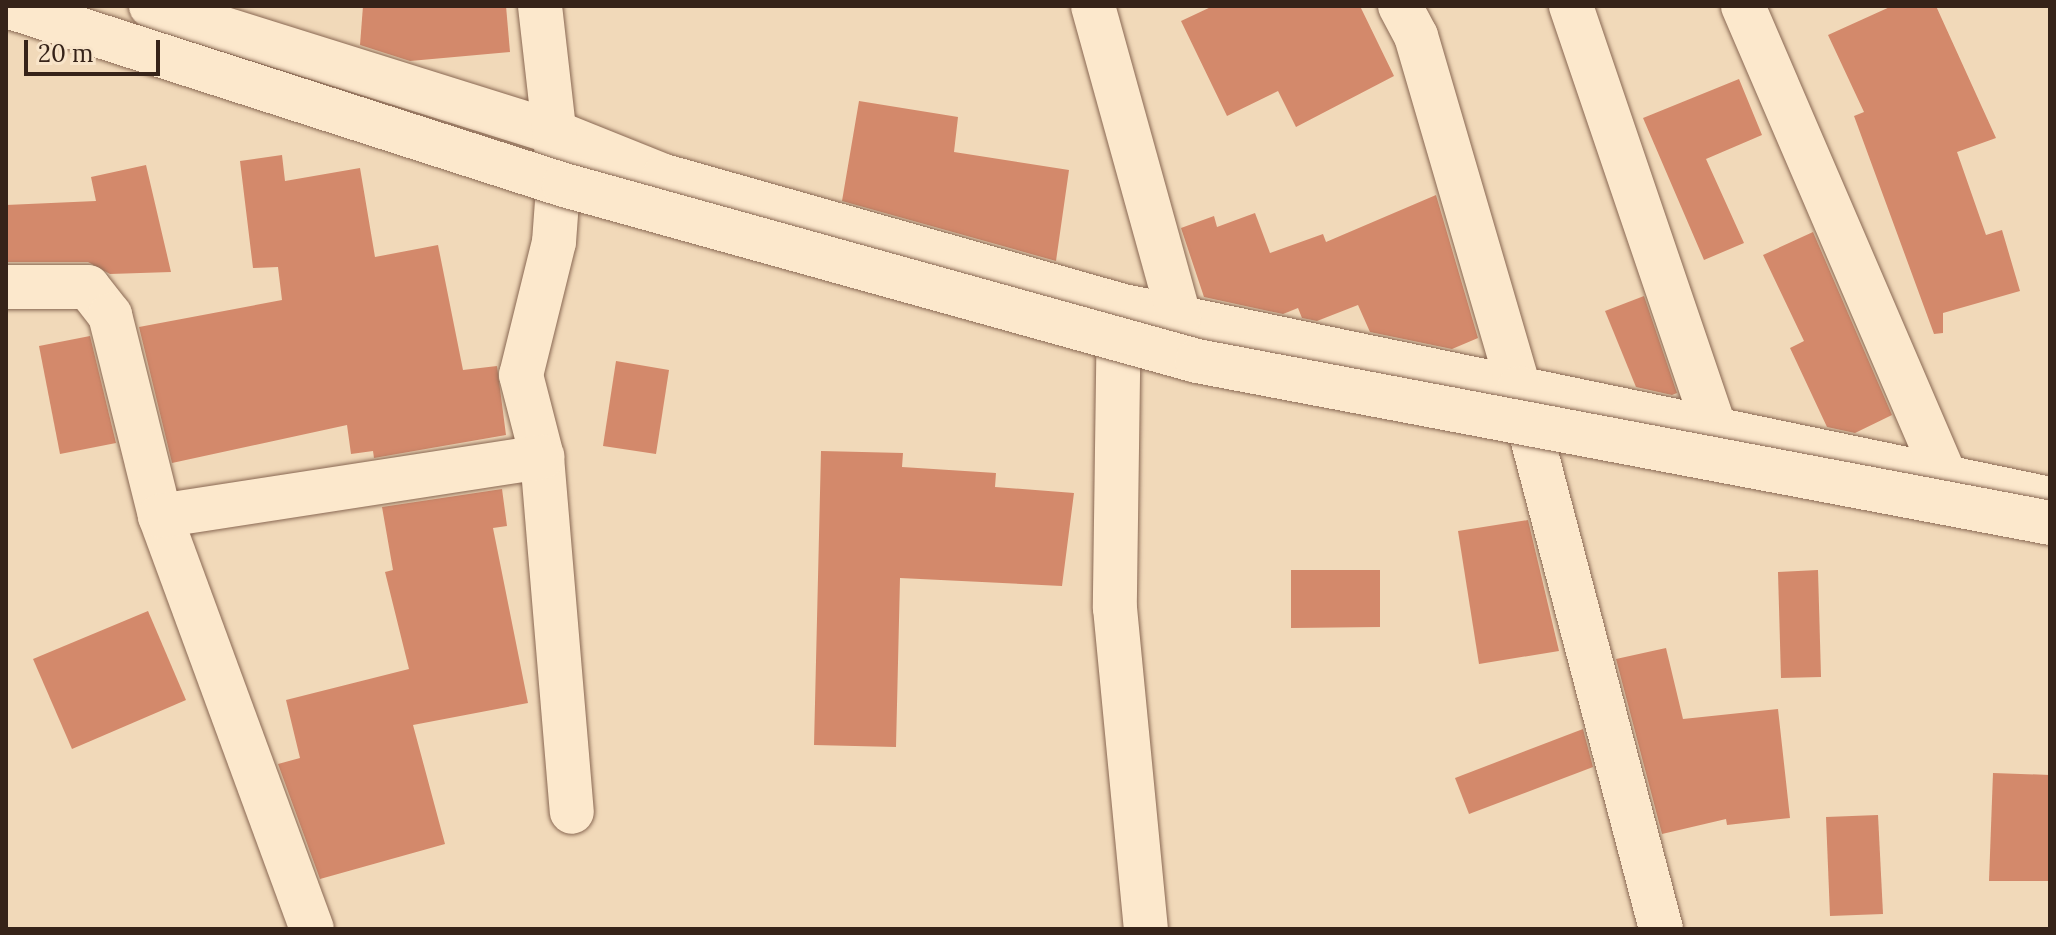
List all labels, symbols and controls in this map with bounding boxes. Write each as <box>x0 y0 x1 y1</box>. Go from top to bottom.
scale bar <box>28 24 164 74</box>
text: 20 m <box>38 38 94 69</box>

